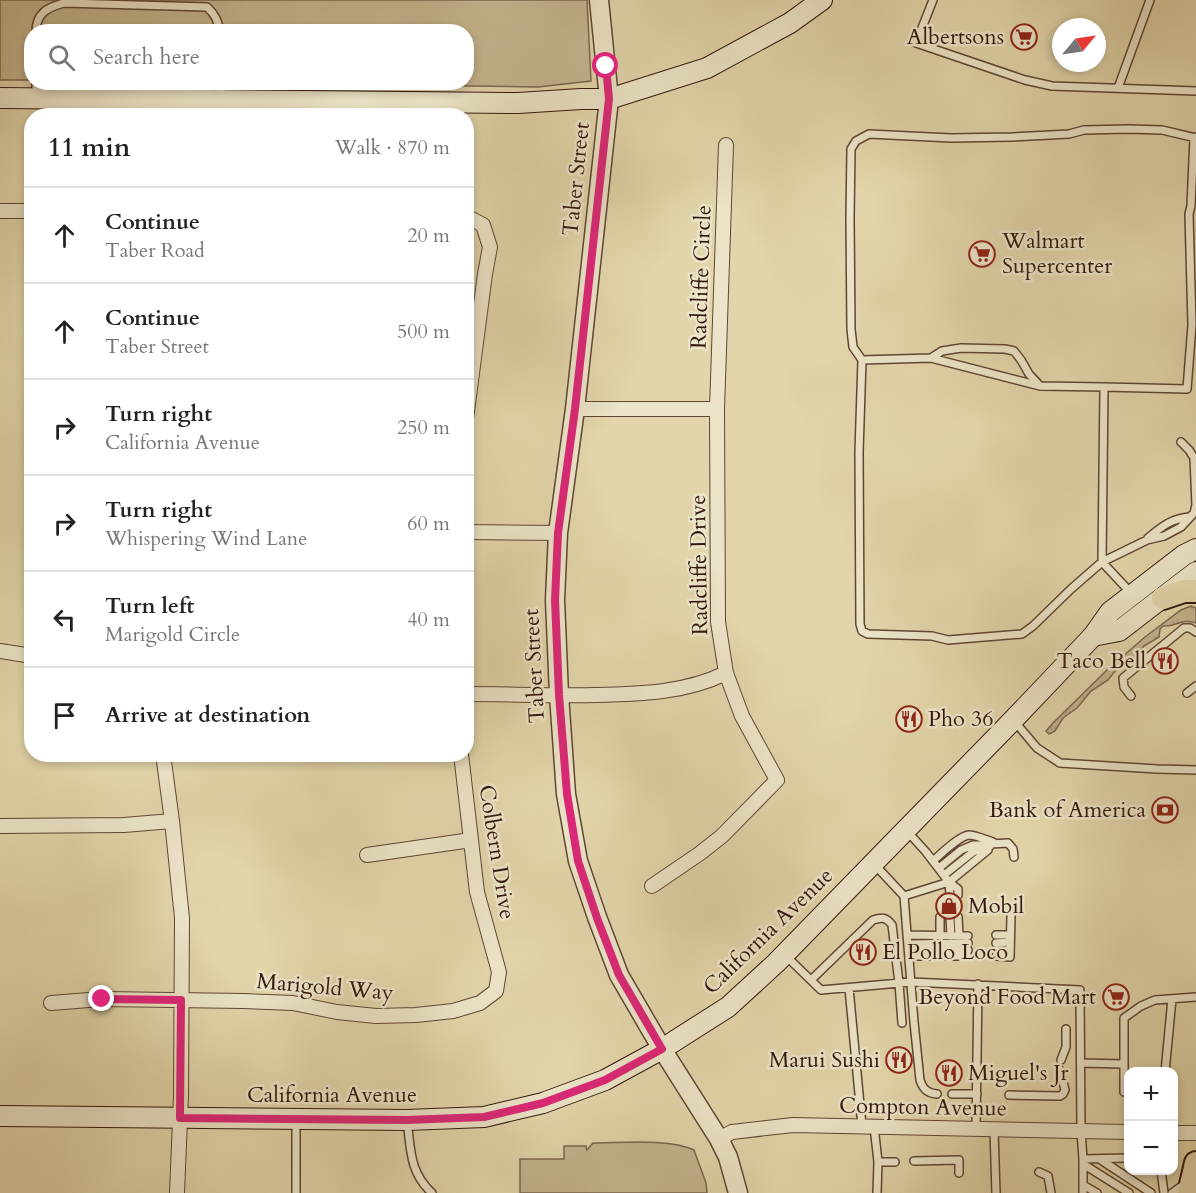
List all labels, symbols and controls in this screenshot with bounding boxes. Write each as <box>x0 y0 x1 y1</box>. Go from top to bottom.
north arrow <box>1052 18 1106 72</box>
place label: Albertsons <box>907 22 1004 52</box>
supermarket icon: Albertsons <box>1009 22 1039 52</box>
search box <box>24 24 474 90</box>
icon: search <box>45 41 78 74</box>
text: Search here <box>93 42 200 72</box>
route start <box>592 52 618 78</box>
street label: Taber Street <box>555 121 597 237</box>
text: 11 min <box>48 130 131 165</box>
text: Walk · 870 m <box>335 134 450 161</box>
street label: Radcliffe Circle <box>683 204 719 350</box>
text: Continue <box>105 207 200 237</box>
icon: ahead <box>48 219 81 252</box>
text: 20 m <box>407 222 450 249</box>
place label: Walmart Supercenter <box>1001 226 1113 281</box>
text: Taber Road <box>105 237 205 264</box>
supermarket icon: Walmart Supercenter <box>967 239 997 269</box>
text: Continue <box>105 303 200 333</box>
icon: ahead <box>48 315 81 348</box>
text: 500 m <box>397 318 450 345</box>
text: Taber Street <box>105 333 209 360</box>
text: Turn right <box>105 399 212 429</box>
icon: right <box>48 411 81 444</box>
text: 250 m <box>397 414 450 441</box>
text: California Avenue <box>105 429 260 456</box>
street label: Radcliffe Drive <box>683 494 715 636</box>
text: Turn right <box>105 495 212 525</box>
icon: right <box>48 507 81 540</box>
text: 60 m <box>407 510 450 537</box>
text: Whispering Wind Lane <box>105 525 307 552</box>
text: Turn left <box>105 591 194 621</box>
icon: left <box>48 603 81 636</box>
text: 40 m <box>407 606 450 633</box>
street label: Taber Street <box>516 608 552 724</box>
text: Marigold Circle <box>105 621 240 648</box>
place label: Taco Bell <box>1056 646 1146 676</box>
restaurant icon: Taco Bell <box>1150 646 1180 676</box>
icon: arrive <box>48 699 81 732</box>
text: Arrive at destination <box>105 700 310 730</box>
restaurant icon: Pho 36 <box>894 704 924 734</box>
place label: Pho 36 <box>928 704 993 734</box>
street label: Colbern Drive <box>472 783 522 921</box>
place label: Bank of America <box>989 795 1146 825</box>
bank icon: Bank of America <box>1150 795 1180 825</box>
street label: California Avenue <box>696 861 840 1001</box>
shop icon: Mobil <box>934 891 964 921</box>
place label: Mobil <box>968 891 1025 921</box>
restaurant icon: El Pollo Loco <box>848 937 878 967</box>
place label: El Pollo Loco <box>882 937 1008 967</box>
street label: Marigold Way <box>255 966 395 1008</box>
place label: Beyond Food Mart <box>918 982 1096 1012</box>
supermarket icon: Beyond Food Mart <box>1101 982 1131 1012</box>
route end <box>88 985 114 1011</box>
place label: Marui Sushi <box>769 1045 880 1075</box>
restaurant icon: Marui Sushi <box>884 1045 914 1075</box>
restaurant icon: Miguel's Jr <box>934 1058 964 1088</box>
place label: Miguel's Jr <box>968 1058 1070 1088</box>
map controls <box>1124 1067 1178 1175</box>
button: + <box>1124 1067 1178 1121</box>
street label: California Avenue <box>247 1080 417 1110</box>
street label: Compton Avenue <box>839 1091 1007 1123</box>
button: − <box>1124 1121 1178 1175</box>

